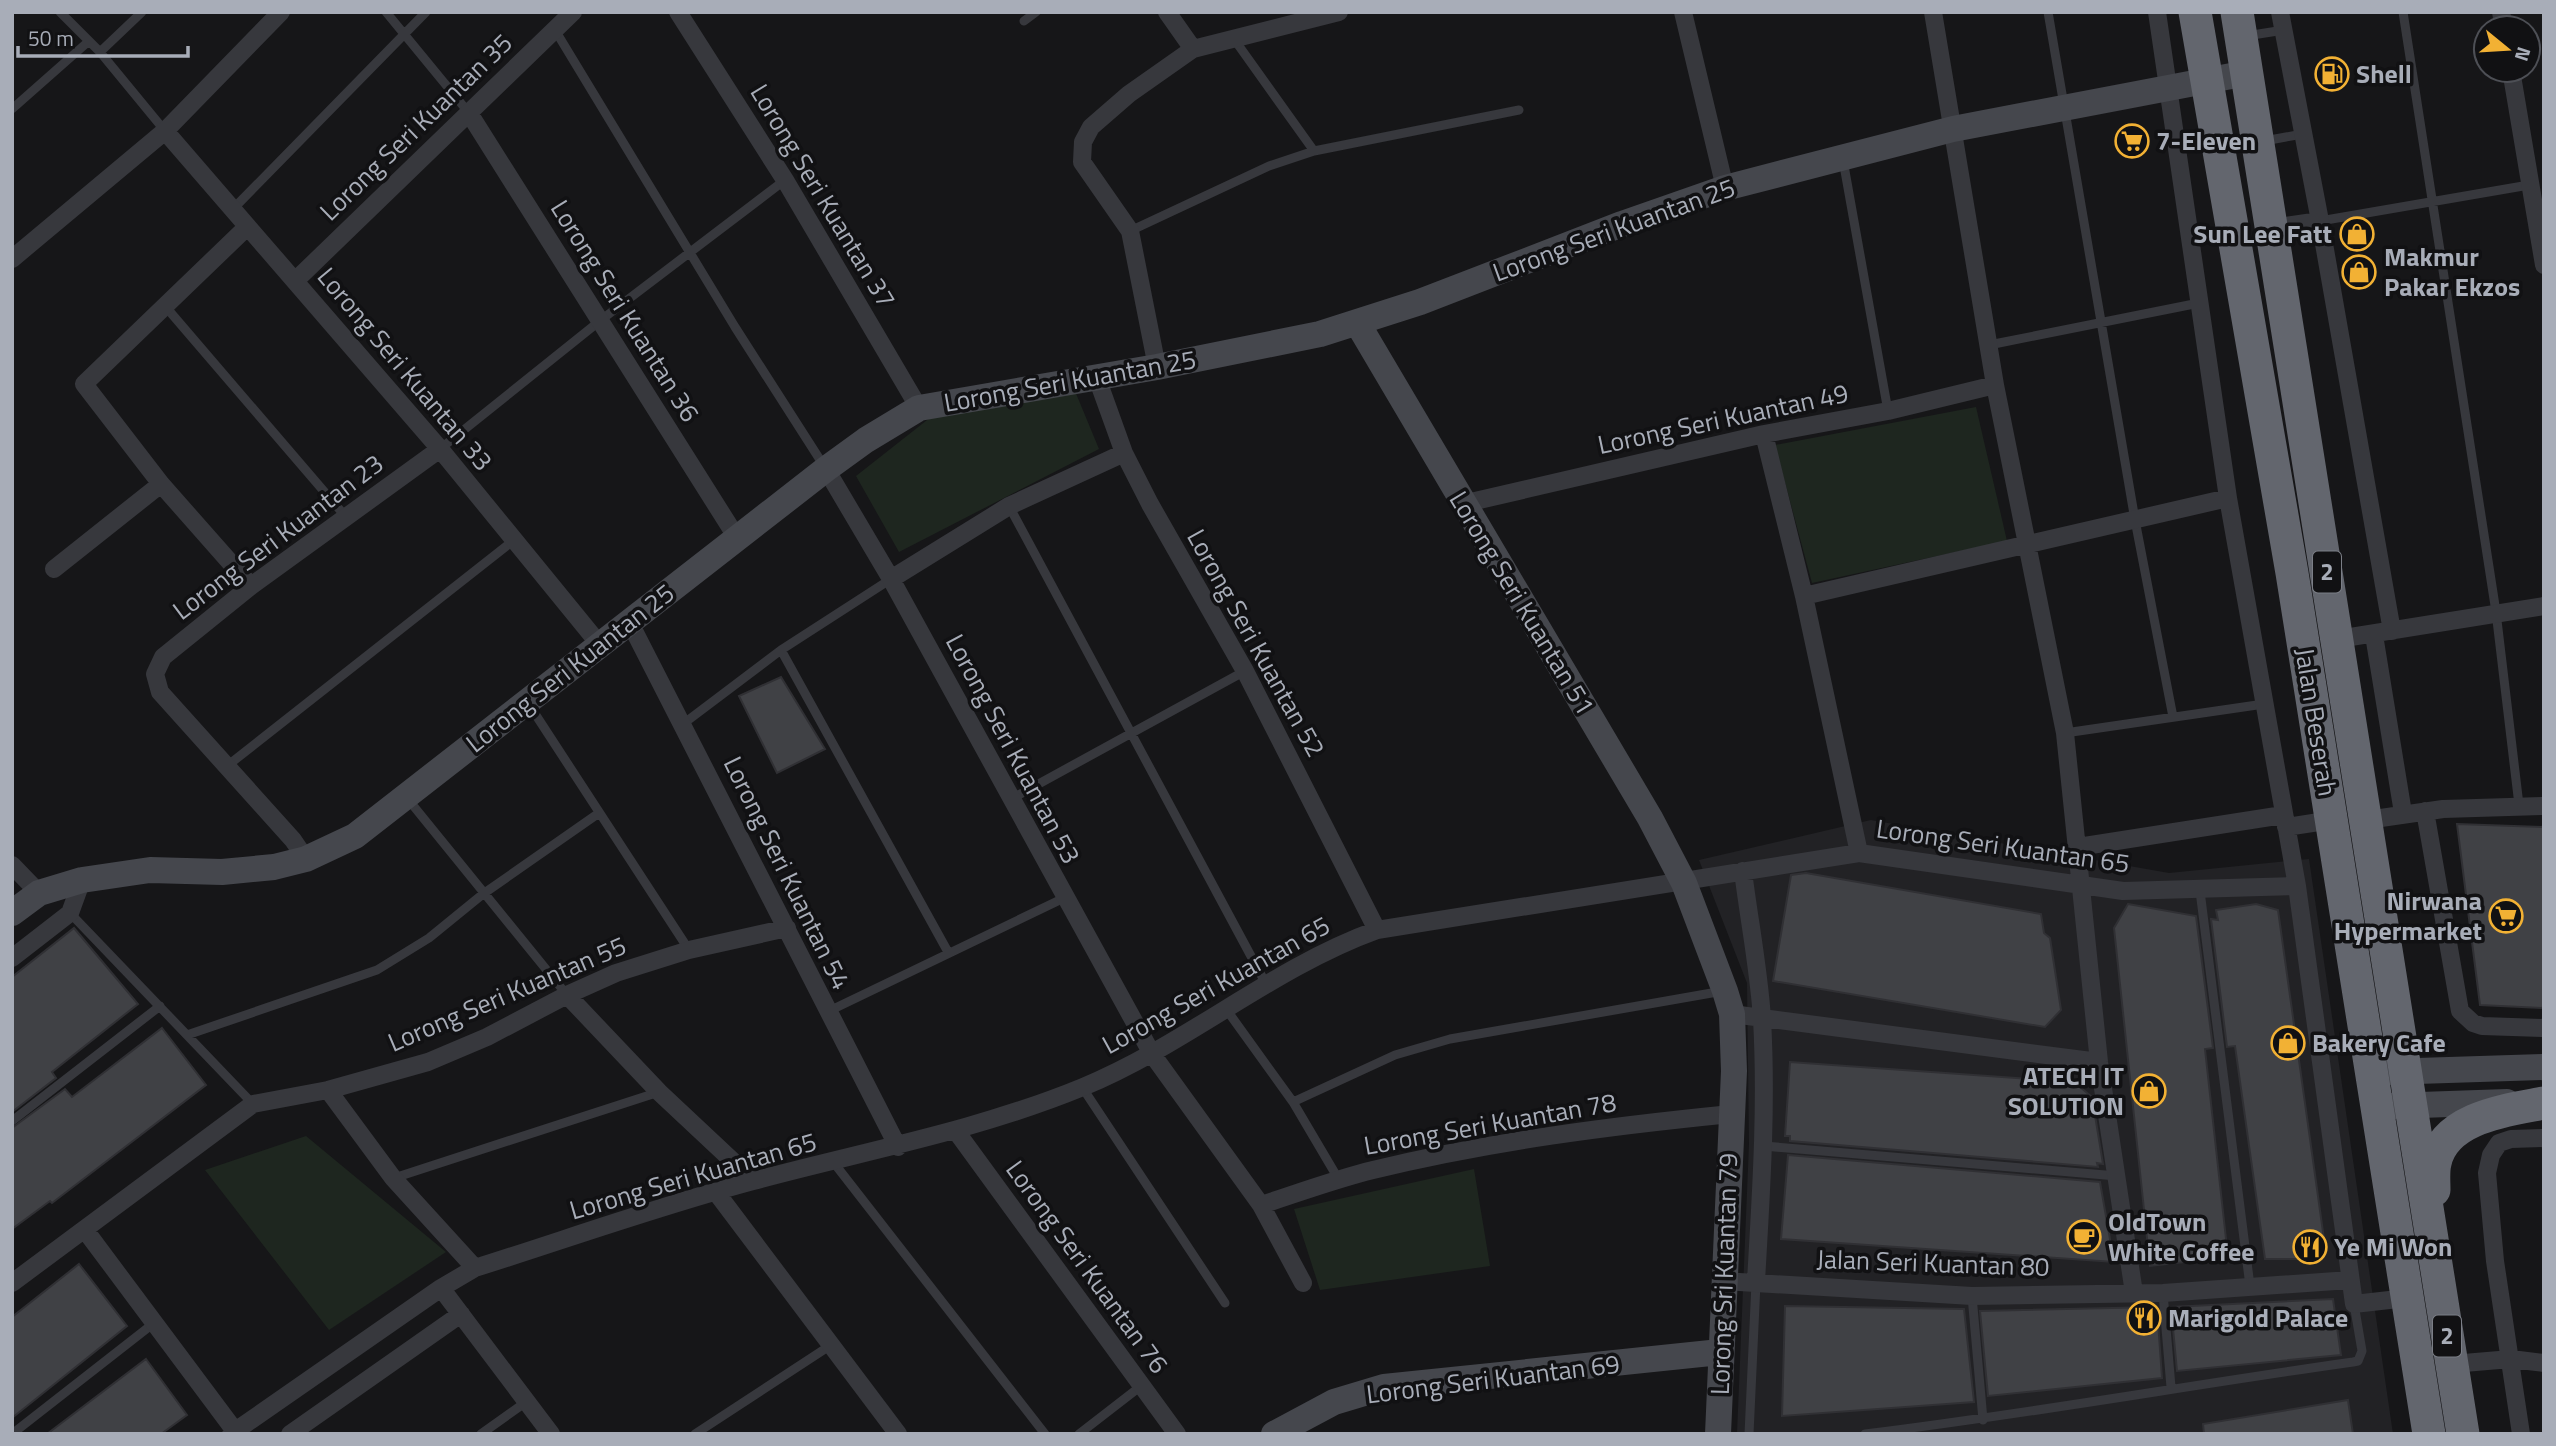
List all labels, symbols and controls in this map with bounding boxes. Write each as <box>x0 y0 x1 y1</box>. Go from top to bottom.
scale bar <box>18 14 187 58</box>
north arrow <box>2472 14 2542 84</box>
text: 50 m <box>28 22 74 54</box>
street label: Lorong Seri Kuantan 35 <box>310 24 521 229</box>
text: N <box>2508 44 2539 65</box>
place label: Shell <box>2356 54 2412 93</box>
fuel station icon: Shell <box>2313 55 2351 93</box>
street label: Lorong Seri Kuantan 37 <box>741 76 906 315</box>
place label: 7-Eleven <box>2156 121 2256 160</box>
supermarket icon: 7-Eleven <box>2113 122 2151 160</box>
street label: Lorong Seri Kuantan 25 <box>1487 168 1740 292</box>
street label: Lorong Seri Kuantan 36 <box>541 192 710 429</box>
place label: Sun Lee Fatt <box>2193 214 2332 253</box>
shop icon: Sun Lee Fatt <box>2338 215 2376 253</box>
place label: Makmur Pakar Ekzos <box>2384 237 2520 306</box>
shop icon: Makmur Pakar Ekzos <box>2340 253 2378 291</box>
street label: Lorong Seri Kuantan 33 <box>308 258 502 479</box>
street label: Lorong Seri Kuantan 25 <box>941 339 1199 422</box>
street label: Lorong Seri Kuantan 49 <box>1594 373 1852 464</box>
street label: Lorong Seri Kuantan 23 <box>164 444 391 629</box>
street label: Lorong Seri Kuantan 51 <box>1440 483 1605 722</box>
street label: Lorong Seri Kuantan 52 <box>1177 522 1335 764</box>
road number: 2 <box>2313 552 2341 592</box>
street label: Lorong Seri Kuantan 25 <box>457 574 682 762</box>
street label: Lorong Seri Kuantan 53 <box>936 627 1091 871</box>
street label: Jalan Beserah <box>2286 645 2347 799</box>
street label: Lorong Seri Kuantan 54 <box>714 749 861 996</box>
street label: Lorong Seri Kuantan 65 <box>1874 808 2132 883</box>
place label: Nirwana Hypermarket <box>2334 881 2482 950</box>
supermarket icon: Nirwana Hypermarket <box>2487 897 2525 935</box>
street label: Lorong Seri Kuantan 65 <box>1095 906 1337 1064</box>
street label: Lorong Seri Kuantan 55 <box>382 926 632 1061</box>
place label: Bakery Cafe <box>2312 1023 2446 1062</box>
shop icon: Bakery Cafe <box>2269 1024 2307 1062</box>
place label: ATECH IT SOLUTION <box>2008 1056 2124 1125</box>
shop icon: ATECH IT SOLUTION <box>2130 1072 2168 1110</box>
street label: Lorong Seri Kuantan 78 <box>1361 1082 1619 1165</box>
street label: Lorong Seri Kuantan 65 <box>565 1122 821 1229</box>
street label: Lorong Seri Kuantan 76 <box>997 1152 1178 1381</box>
street label: Lorong Sri Kuantan 79 <box>1700 1152 1747 1396</box>
place label: OldTown White Coffee <box>2108 1202 2254 1271</box>
cafe icon: OldTown White Coffee <box>2065 1218 2103 1256</box>
place label: Ye Mi Won <box>2334 1227 2452 1266</box>
restaurant icon: Ye Mi Won <box>2291 1228 2329 1266</box>
street label: Jalan Seri Kuantan 80 <box>1816 1239 2050 1286</box>
place label: Marigold Palace <box>2168 1298 2348 1337</box>
restaurant icon: Marigold Palace <box>2125 1299 2163 1337</box>
road number: 2 <box>2433 1316 2461 1356</box>
street label: Lorong Seri Kuantan 69 <box>1364 1344 1622 1413</box>

